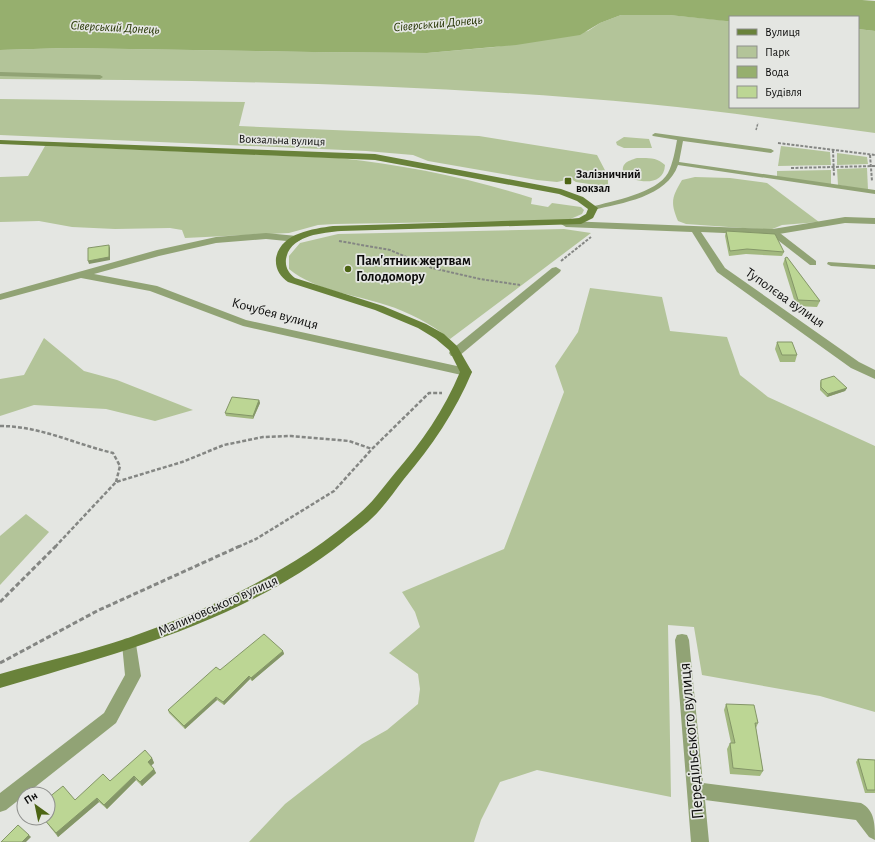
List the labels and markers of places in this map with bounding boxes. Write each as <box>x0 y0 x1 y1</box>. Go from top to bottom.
place label: Залізничний вокзал <box>576 168 641 194</box>
marker: Залізничний вокзал <box>563 176 573 186</box>
place label: Пам'ятник жертвам Голодомору <box>356 254 471 284</box>
marker: Пам'ятник жертвам Голодомору <box>343 264 353 274</box>

